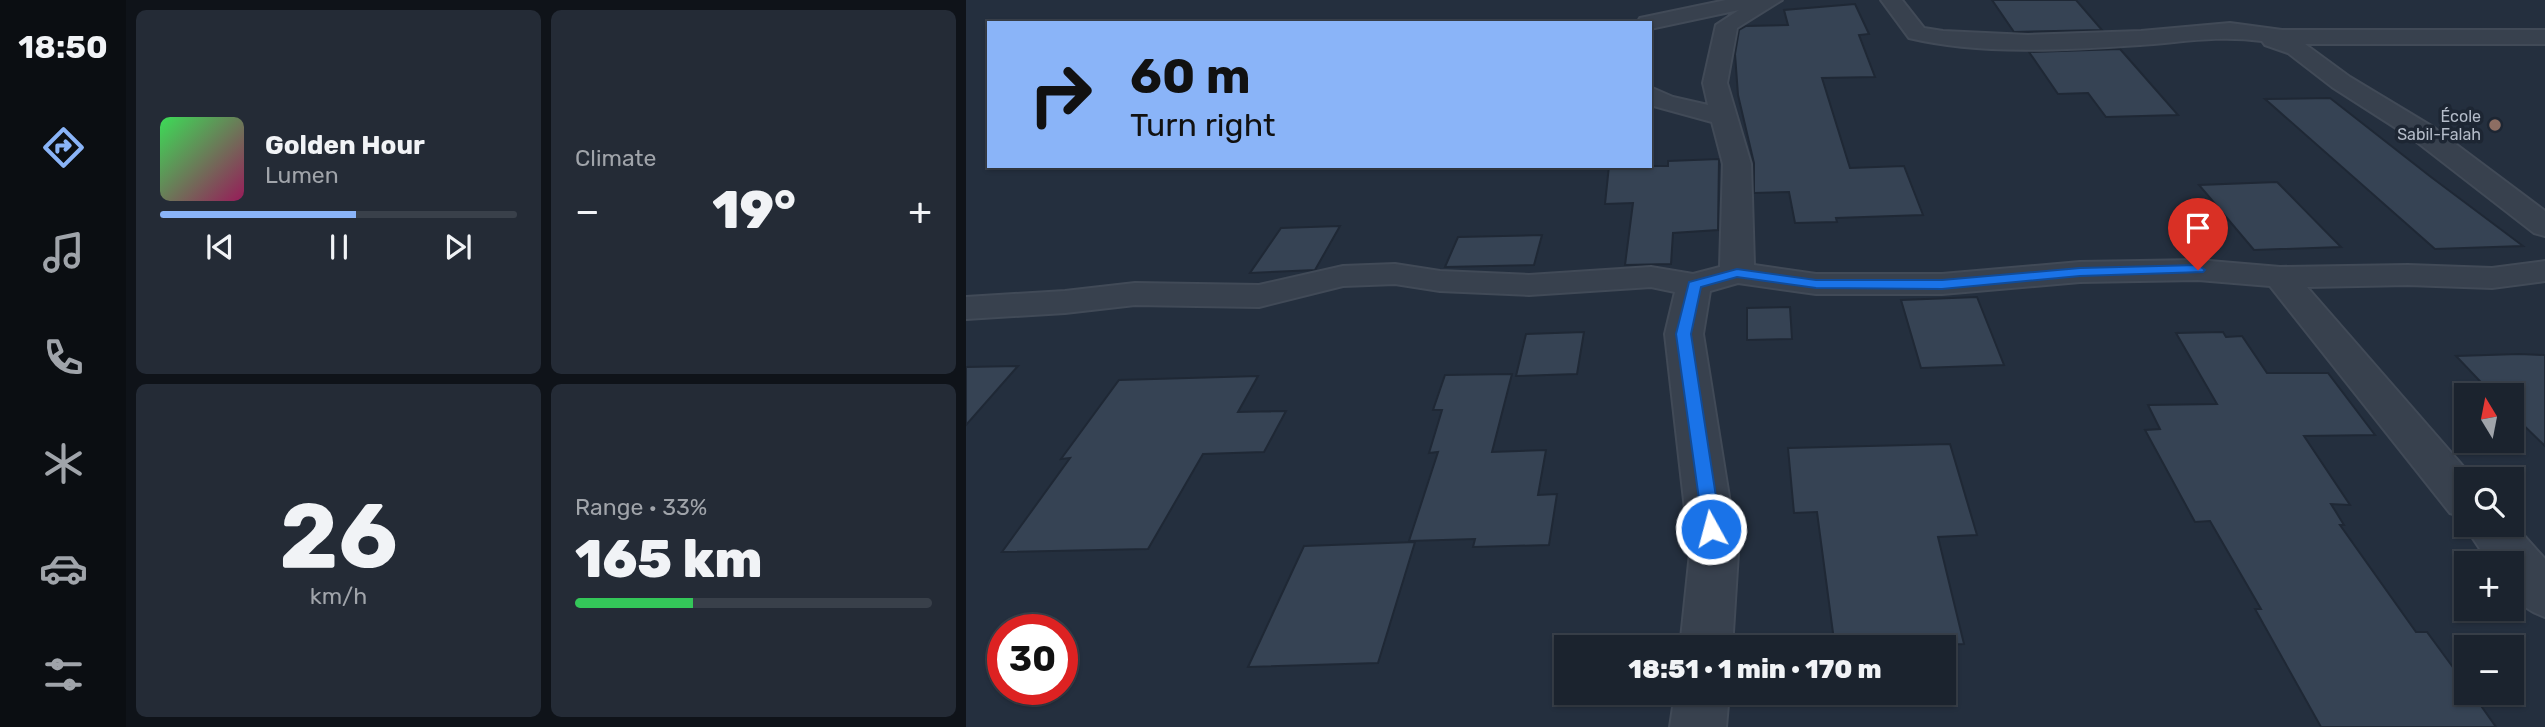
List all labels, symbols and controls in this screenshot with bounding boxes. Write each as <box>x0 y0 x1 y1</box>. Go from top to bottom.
text: 18:50 <box>18 28 108 66</box>
text: 60 m <box>1130 47 1251 105</box>
icon: right <box>1015 49 1106 140</box>
text: Turn right <box>1130 106 1275 144</box>
place label: École Sabil-Falah <box>2397 107 2481 144</box>
marker: École Sabil-Falah <box>2487 117 2503 133</box>
icon: directions <box>39 123 88 172</box>
text: Golden Hour <box>265 130 425 161</box>
text: Climate <box>575 144 656 172</box>
text: Lumen <box>265 161 339 189</box>
text: 19° <box>712 179 796 241</box>
text: − <box>575 188 600 234</box>
text: + <box>908 188 932 234</box>
pin <box>2168 198 2228 270</box>
icon: arrive <box>2179 209 2217 247</box>
icon: music <box>39 228 88 277</box>
icon: previous <box>201 228 239 266</box>
icon: pause <box>320 228 358 266</box>
icon: next <box>439 228 477 266</box>
icon: phone <box>39 333 88 382</box>
north arrow <box>2454 383 2524 453</box>
map controls <box>2454 383 2524 705</box>
icon: climate <box>39 439 88 488</box>
button: search <box>2454 467 2524 537</box>
text: 26 <box>279 482 398 590</box>
position arrow <box>1674 492 1748 566</box>
text: Range · 33% <box>575 493 707 521</box>
text: 165 km <box>575 528 763 590</box>
icon: car <box>39 544 88 593</box>
button: + <box>2454 551 2524 621</box>
text: km/h <box>310 582 367 610</box>
speed limit sign: 30 <box>987 614 1078 705</box>
button: − <box>2454 635 2524 705</box>
icon: filters <box>39 650 88 699</box>
text: 18:51 · 1 min · 170 m <box>1628 654 1882 685</box>

